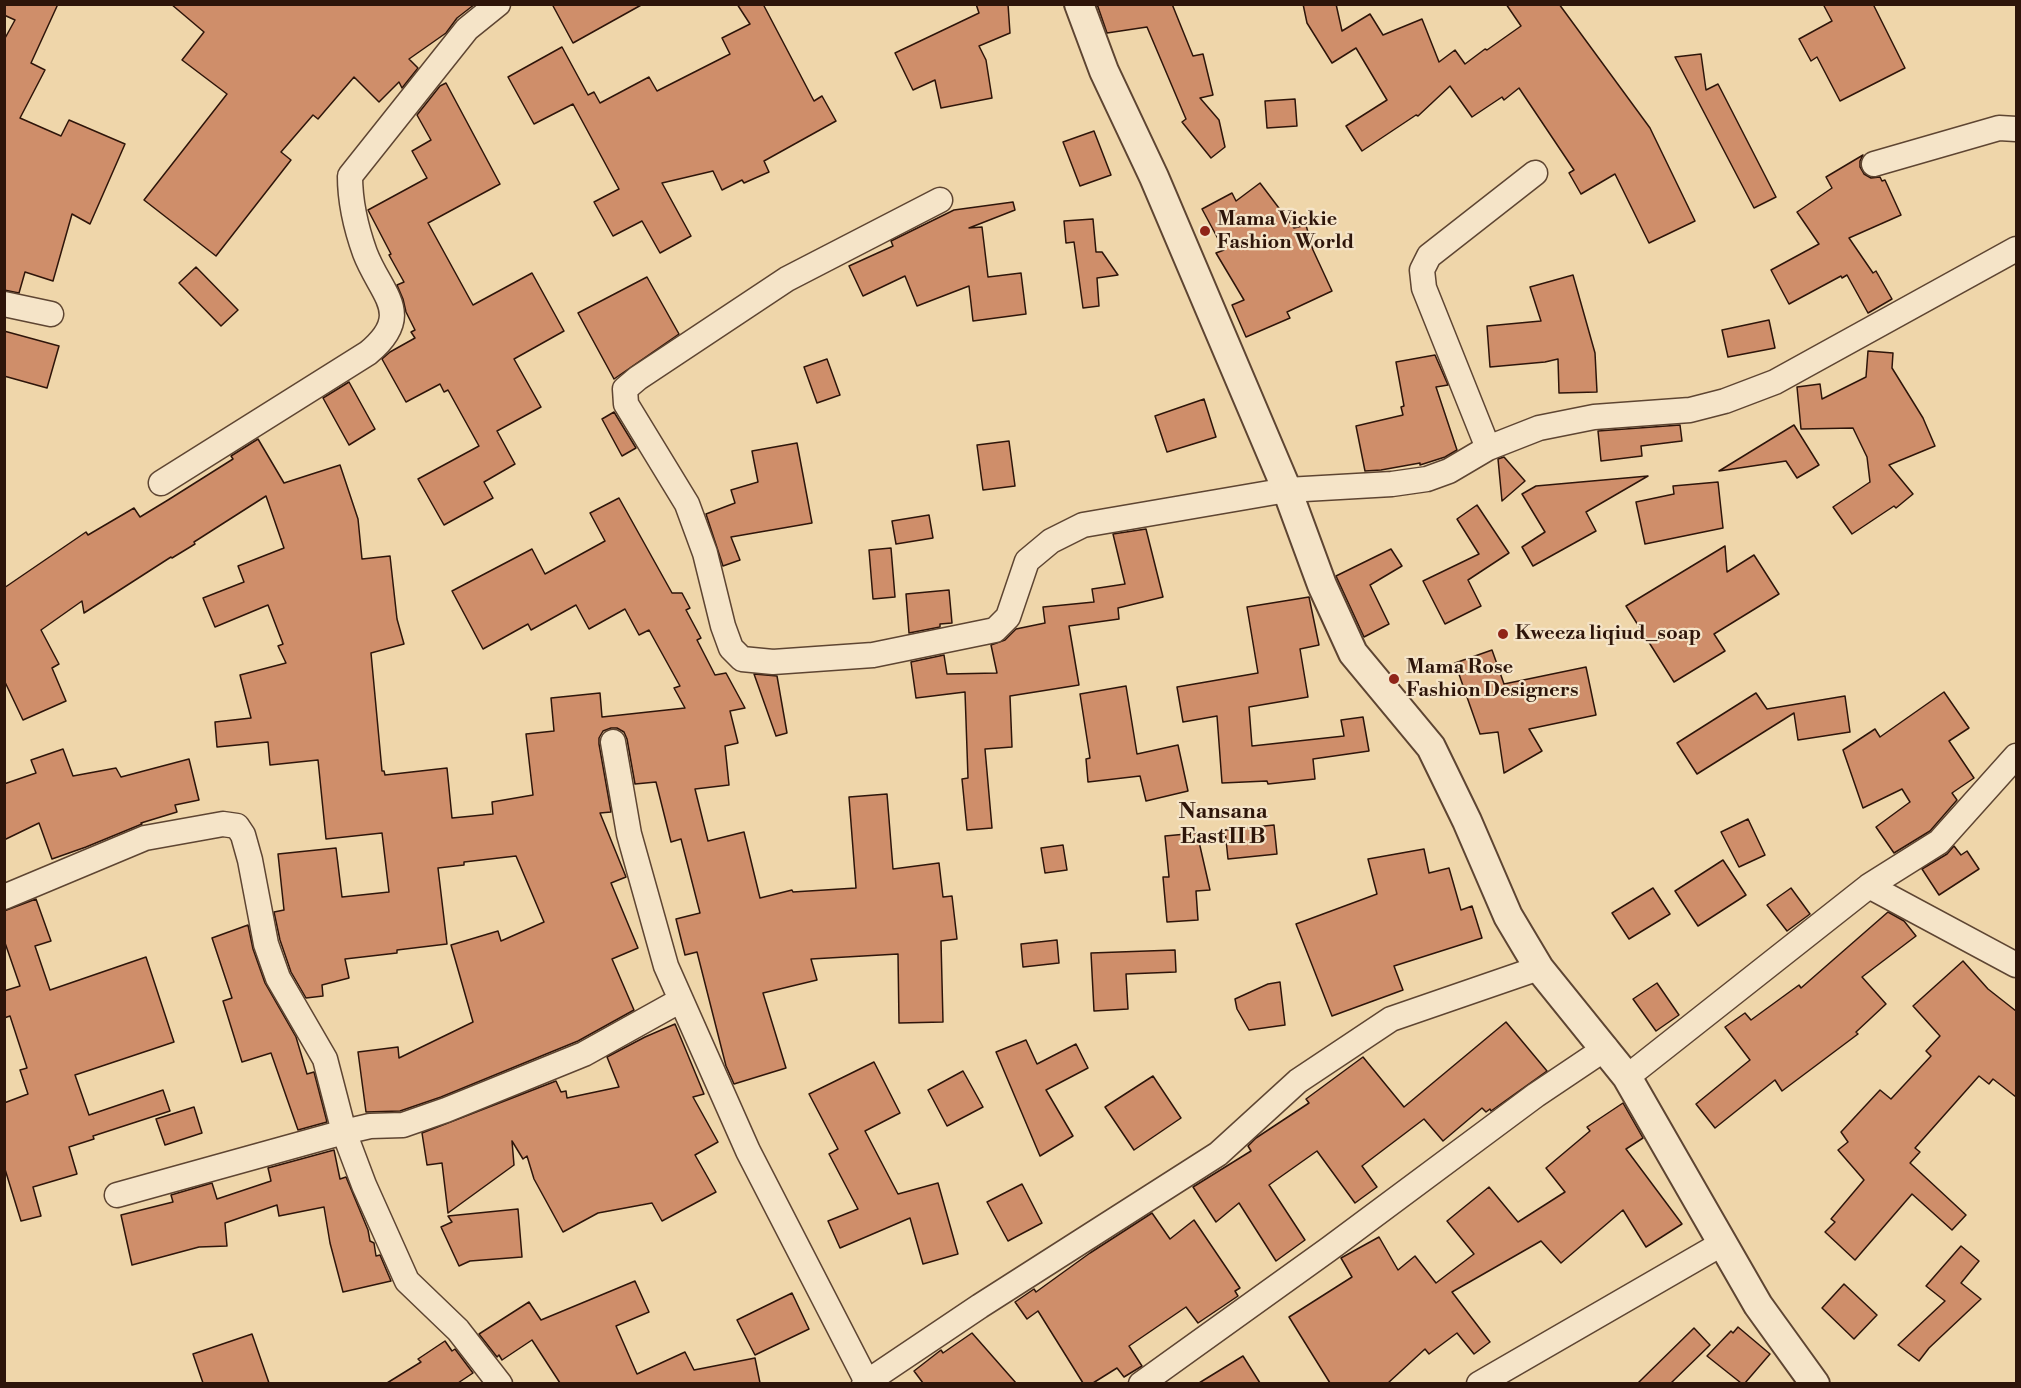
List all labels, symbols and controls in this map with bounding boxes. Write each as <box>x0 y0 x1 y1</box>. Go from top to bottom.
place label: Mama Vickie Fashion World <box>1217 208 1354 255</box>
marker: Mama Vickie Fashion World <box>1198 224 1212 238</box>
place label: Kweeza liqiud_soap <box>1515 622 1701 646</box>
marker: Kweeza liqiud_soap <box>1496 627 1510 641</box>
place label: Mama Rose Fashion Designers <box>1406 656 1578 703</box>
marker: Mama Rose Fashion Designers <box>1387 672 1401 686</box>
district label: Nansana East II B <box>1178 800 1268 852</box>

